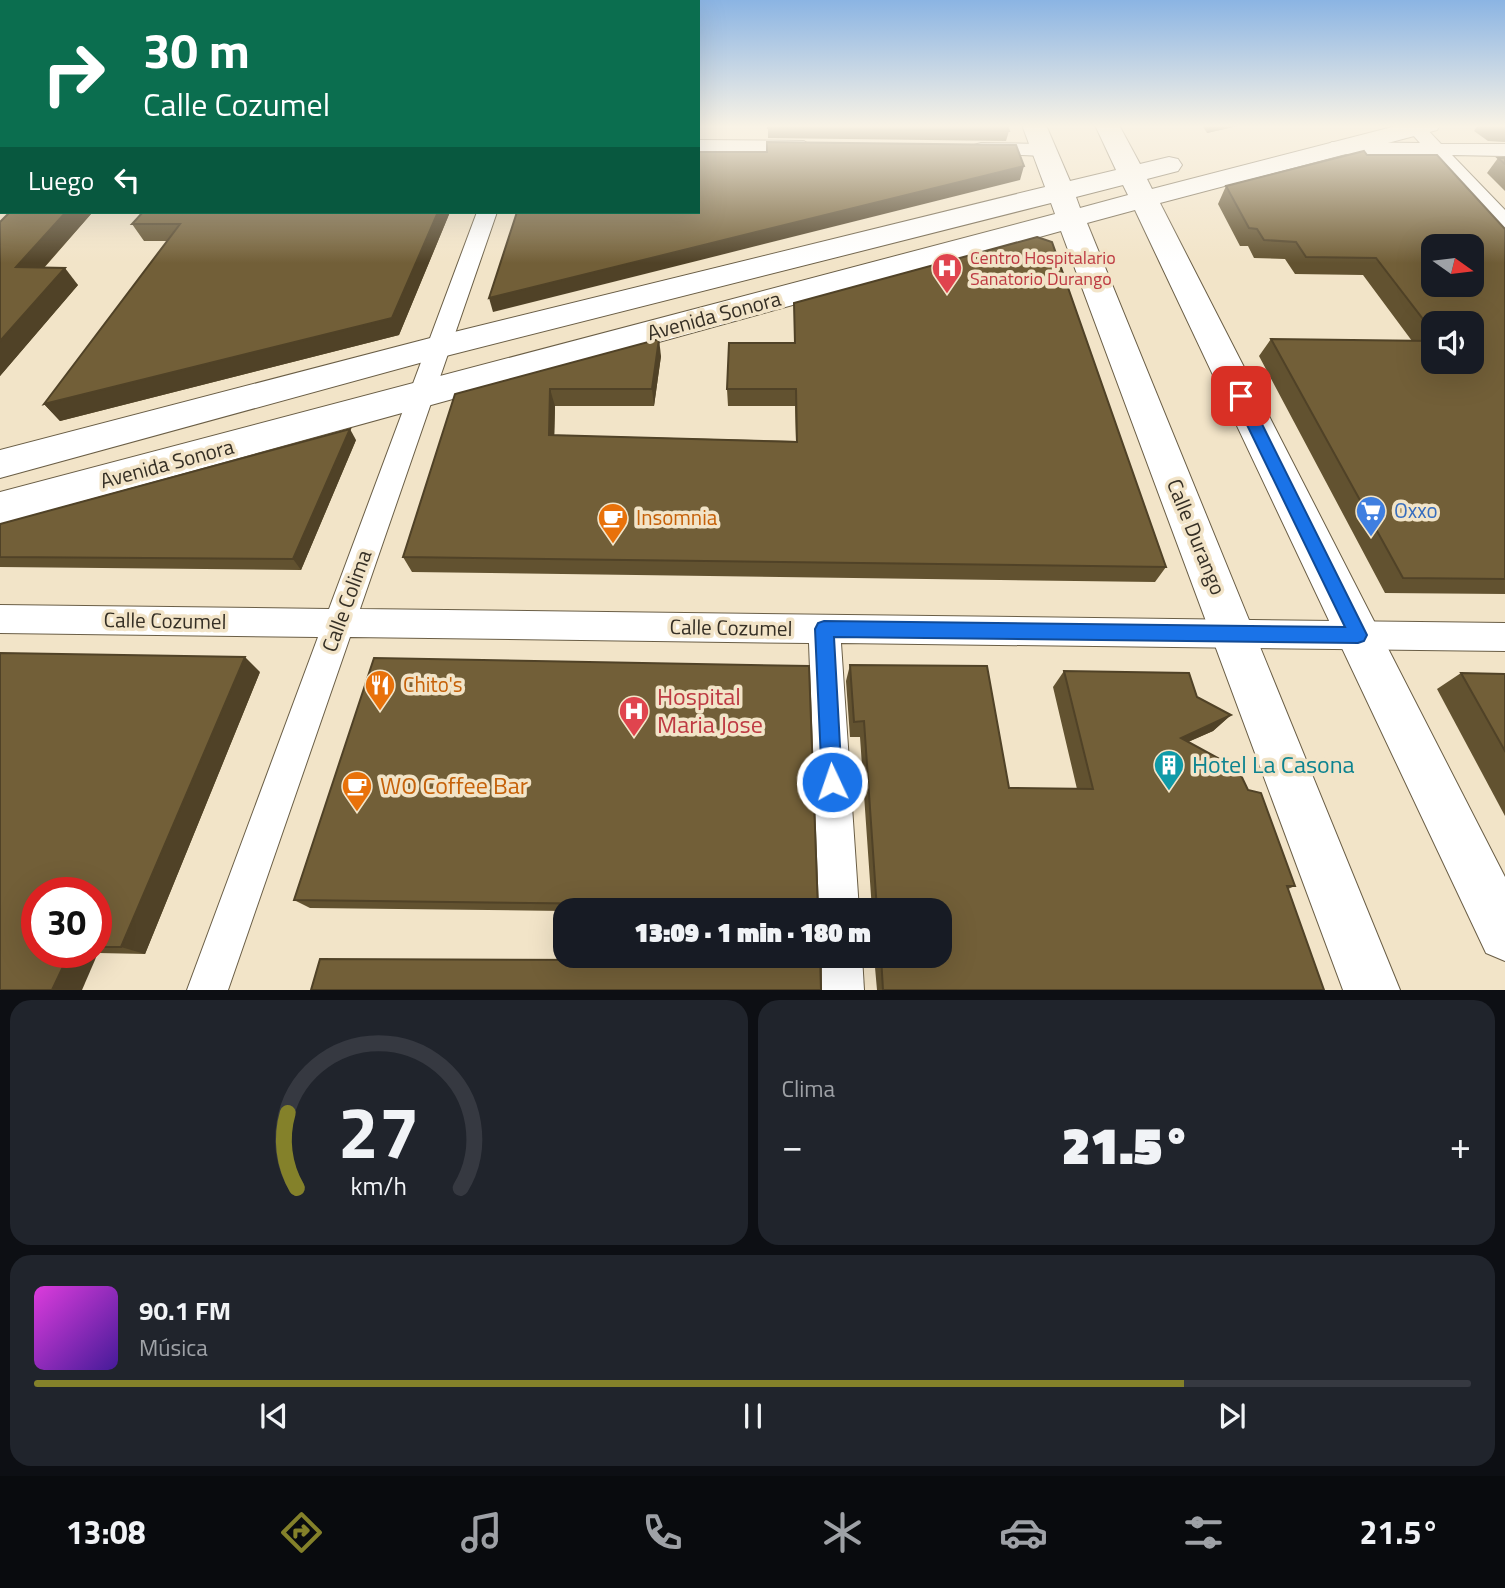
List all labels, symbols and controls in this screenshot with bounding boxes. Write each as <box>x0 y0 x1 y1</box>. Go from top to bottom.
text: 30 m <box>143 12 250 87</box>
icon: right <box>28 28 119 119</box>
text: Calle Cozumel <box>143 80 330 128</box>
text: Luego <box>28 161 94 200</box>
icon: left <box>108 161 146 199</box>
north arrow <box>1421 234 1484 298</box>
map controls <box>1421 234 1484 374</box>
place label: Centro Hospitalario Sanatorio Durango <box>970 244 1116 292</box>
hospital icon: Centro Hospitalario Sanatorio Durango <box>930 251 964 295</box>
street label: Avenida Sonora <box>643 282 785 348</box>
button: sound <box>1421 311 1484 374</box>
pin <box>1211 366 1271 426</box>
icon: arrive <box>1222 377 1260 415</box>
street label: Avenida Sonora <box>96 430 238 496</box>
street label: Calle Durango <box>1159 474 1235 599</box>
supermarket icon: Oxxo <box>1354 494 1388 538</box>
place label: Oxxo <box>1394 494 1438 526</box>
cafe icon: Insomnia <box>596 501 630 545</box>
place label: Insomnia <box>636 501 718 533</box>
street label: Calle Colima <box>313 545 380 656</box>
street label: Calle Cozumel <box>103 603 227 637</box>
street label: Calle Cozumel <box>669 610 793 644</box>
restaurant icon: Chito's <box>363 668 397 712</box>
place label: Chito's <box>403 668 462 700</box>
place label: Hospital Maria Jose <box>657 678 763 742</box>
hospital icon: Hospital Maria Jose <box>617 694 651 738</box>
position arrow <box>795 745 869 819</box>
place label: Hotel La Casona <box>1192 746 1355 782</box>
building icon: Hotel La Casona <box>1152 748 1186 792</box>
place label: WO Coffee Bar <box>380 767 528 803</box>
cafe icon: WO Coffee Bar <box>340 769 374 813</box>
speed limit sign: 30 <box>21 877 112 968</box>
text: 13:09 · 1 min · 180 m <box>634 913 871 952</box>
text: Clima <box>782 1071 835 1106</box>
text: 27 <box>338 1077 420 1187</box>
text: 21.5° <box>1062 1105 1191 1184</box>
text: − <box>782 1116 803 1174</box>
text: + <box>1450 1116 1471 1174</box>
text: km/h <box>350 1167 407 1205</box>
text: 90.1 FM <box>139 1291 231 1330</box>
text: Música <box>139 1330 208 1365</box>
icon: previous <box>255 1397 293 1435</box>
icon: pause <box>734 1397 772 1435</box>
icon: next <box>1213 1397 1251 1435</box>
text: 13:08 <box>66 1508 146 1556</box>
icon: directions <box>277 1508 326 1557</box>
icon: music <box>457 1508 506 1557</box>
icon: phone <box>638 1508 687 1557</box>
icon: climate <box>818 1508 867 1557</box>
icon: car <box>999 1508 1048 1557</box>
icon: filters <box>1179 1508 1228 1557</box>
text: 21.5° <box>1359 1508 1439 1556</box>

